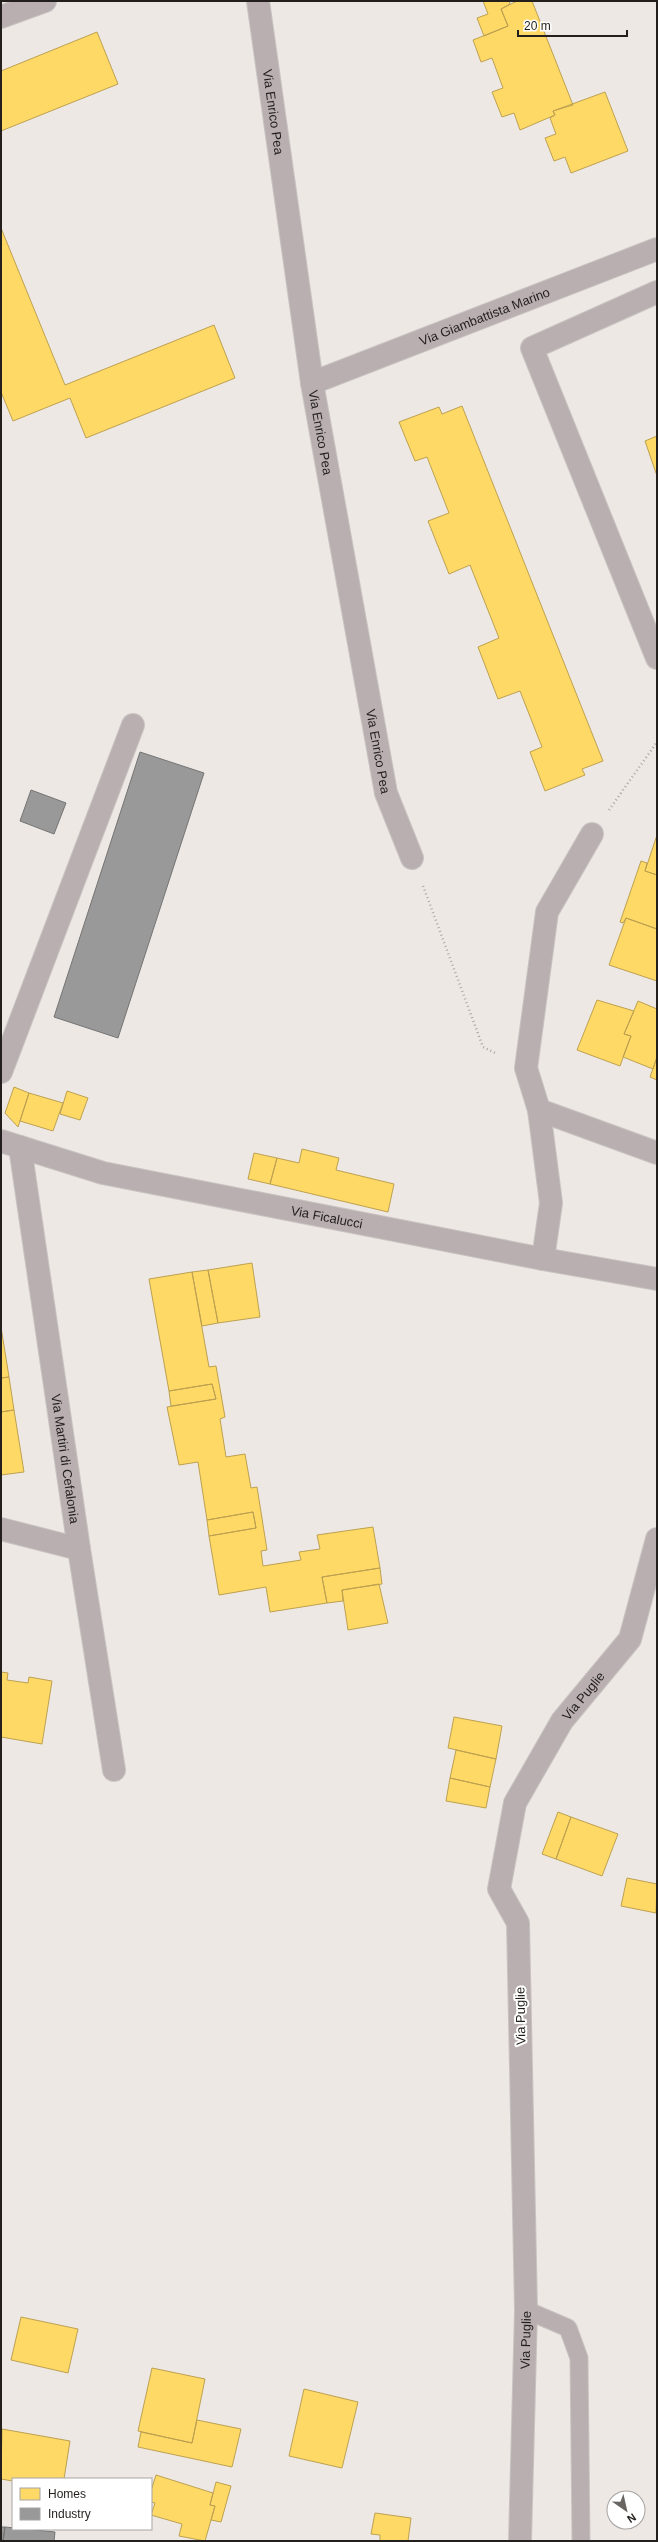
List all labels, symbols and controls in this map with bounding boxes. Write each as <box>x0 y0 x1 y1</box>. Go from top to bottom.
scale bar <box>518 12 627 38</box>
text: 20 m <box>524 19 551 33</box>
street label: Via Enrico Pea <box>260 68 287 156</box>
street label: Via Giambattista Marino <box>417 284 552 349</box>
street label: Via Enrico Pea <box>305 389 336 477</box>
street label: Via Enrico Pea <box>363 708 393 796</box>
street label: Via Ficalucci <box>290 1203 364 1232</box>
street label: Via Martiri di Cefalonia <box>48 1393 82 1525</box>
street label: Via Puglie <box>559 1669 608 1723</box>
street label: Via Puglie <box>512 1987 529 2045</box>
street label: Via Puglie <box>517 2311 534 2369</box>
legend <box>12 2478 152 2530</box>
text: Homes <box>48 2487 86 2501</box>
north arrow <box>606 2490 646 2530</box>
text: Industry <box>48 2507 91 2521</box>
text: N <box>625 2511 638 2526</box>

